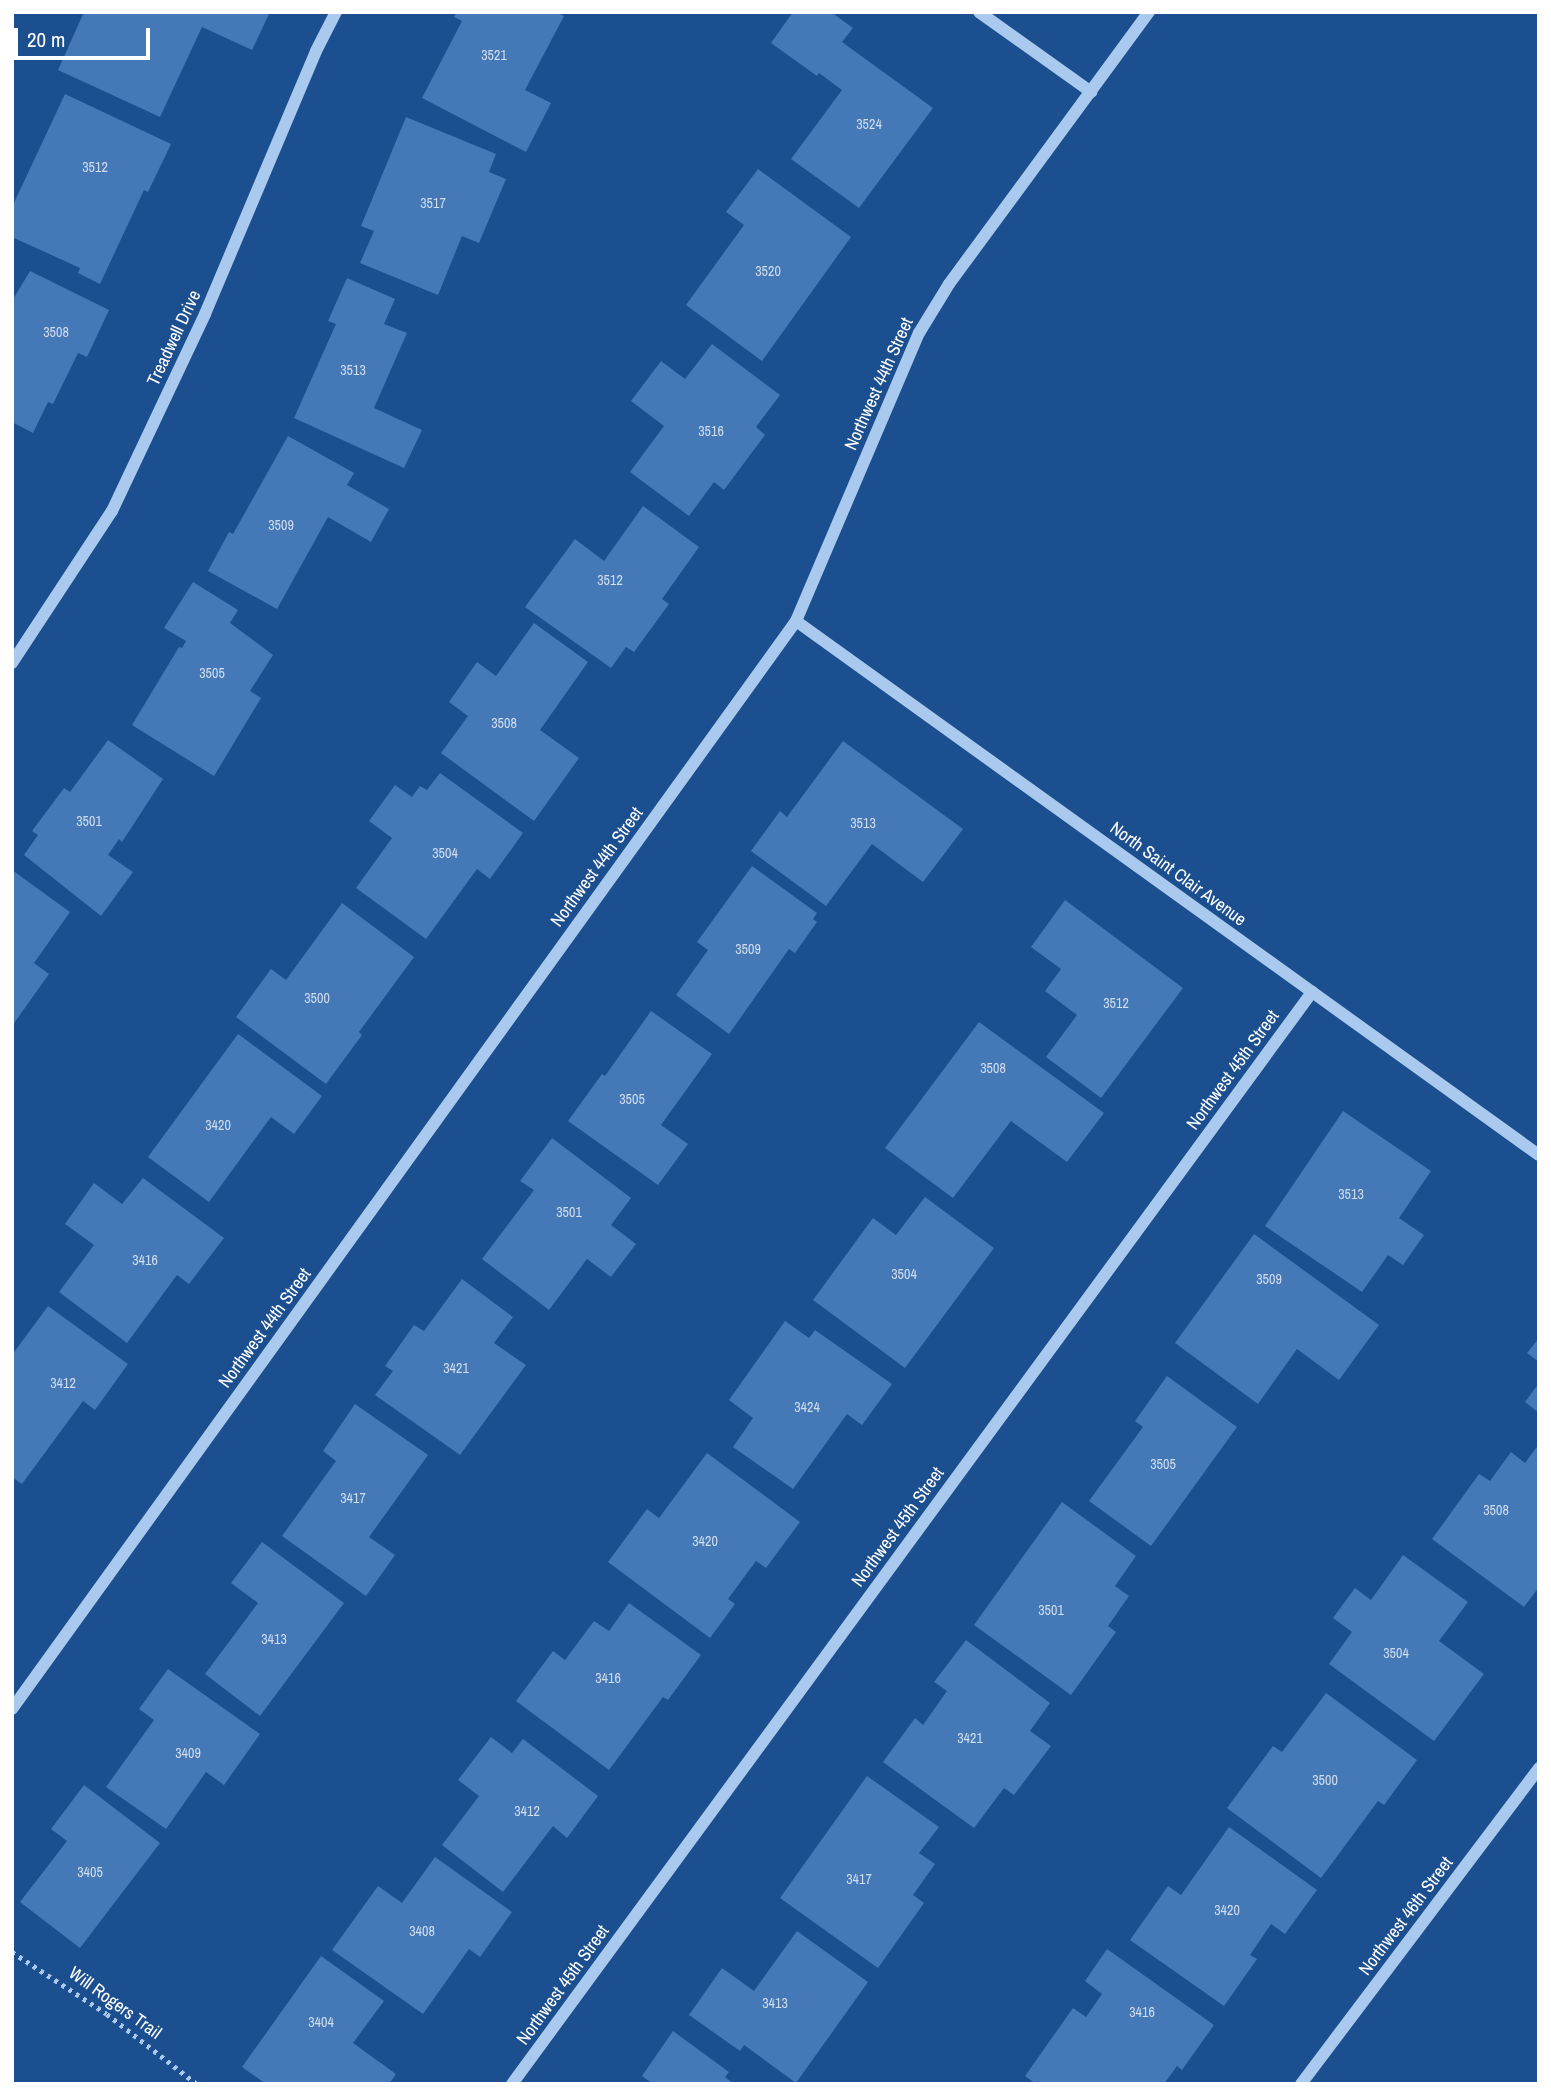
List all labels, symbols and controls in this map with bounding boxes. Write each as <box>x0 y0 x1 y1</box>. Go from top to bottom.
scale bar <box>18 14 154 58</box>
text: 20 m <box>27 25 65 54</box>
house number: 3521 <box>481 47 507 63</box>
house number: 3524 <box>856 116 882 132</box>
house number: 3512 <box>82 159 108 175</box>
house number: 3517 <box>420 195 446 211</box>
house number: 3520 <box>755 263 781 279</box>
street label: Treadwell Drive <box>142 287 206 389</box>
street label: Northwest 44th Street <box>840 314 918 454</box>
house number: 3508 <box>43 324 69 340</box>
house number: 3513 <box>340 362 366 378</box>
house number: 3516 <box>698 423 724 439</box>
house number: 3509 <box>268 517 294 533</box>
house number: 3512 <box>597 572 623 588</box>
house number: 3505 <box>199 665 225 681</box>
house number: 3508 <box>491 715 517 731</box>
street label: Northwest 44th Street <box>546 803 648 931</box>
house number: 3501 <box>76 813 102 829</box>
house number: 3513 <box>850 815 876 831</box>
street label: North Saint Clair Avenue <box>1105 817 1251 931</box>
house number: 3504 <box>432 845 458 861</box>
house number: 3509 <box>735 941 761 957</box>
house number: 3500 <box>304 990 330 1006</box>
house number: 3512 <box>1103 995 1129 1011</box>
street label: Northwest 45th Street <box>1182 1006 1284 1134</box>
house number: 3508 <box>980 1060 1006 1076</box>
house number: 3505 <box>619 1091 645 1107</box>
house number: 3420 <box>205 1117 231 1133</box>
house number: 3513 <box>1338 1186 1364 1202</box>
house number: 3501 <box>556 1204 582 1220</box>
house number: 3416 <box>132 1252 158 1268</box>
street label: Northwest 44th Street <box>214 1264 316 1392</box>
house number: 3504 <box>891 1266 917 1282</box>
house number: 3509 <box>1256 1271 1282 1287</box>
house number: 3421 <box>443 1360 469 1376</box>
house number: 3412 <box>50 1375 76 1391</box>
house number: 3424 <box>794 1399 820 1415</box>
house number: 3505 <box>1150 1456 1176 1472</box>
street label: Northwest 45th Street <box>847 1463 949 1591</box>
house number: 3417 <box>340 1490 366 1506</box>
house number: 3508 <box>1483 1502 1509 1518</box>
house number: 3420 <box>692 1533 718 1549</box>
house number: 3501 <box>1038 1602 1064 1618</box>
house number: 3413 <box>261 1631 287 1647</box>
house number: 3504 <box>1383 1645 1409 1661</box>
house number: 3416 <box>595 1670 621 1686</box>
house number: 3421 <box>957 1730 983 1746</box>
house number: 3409 <box>175 1745 201 1761</box>
house number: 3500 <box>1312 1772 1338 1788</box>
house number: 3412 <box>514 1803 540 1819</box>
street label: Northwest 46th Street <box>1354 1852 1458 1980</box>
house number: 3405 <box>77 1864 103 1880</box>
house number: 3417 <box>846 1871 872 1887</box>
house number: 3420 <box>1214 1902 1240 1918</box>
street label: Northwest 45th Street <box>512 1921 614 2049</box>
house number: 3408 <box>409 1923 435 1939</box>
street label: Will Rogers Trail <box>64 1962 166 2044</box>
house number: 3413 <box>762 1995 788 2011</box>
house number: 3416 <box>1129 2004 1155 2020</box>
house number: 3404 <box>308 2014 334 2030</box>

